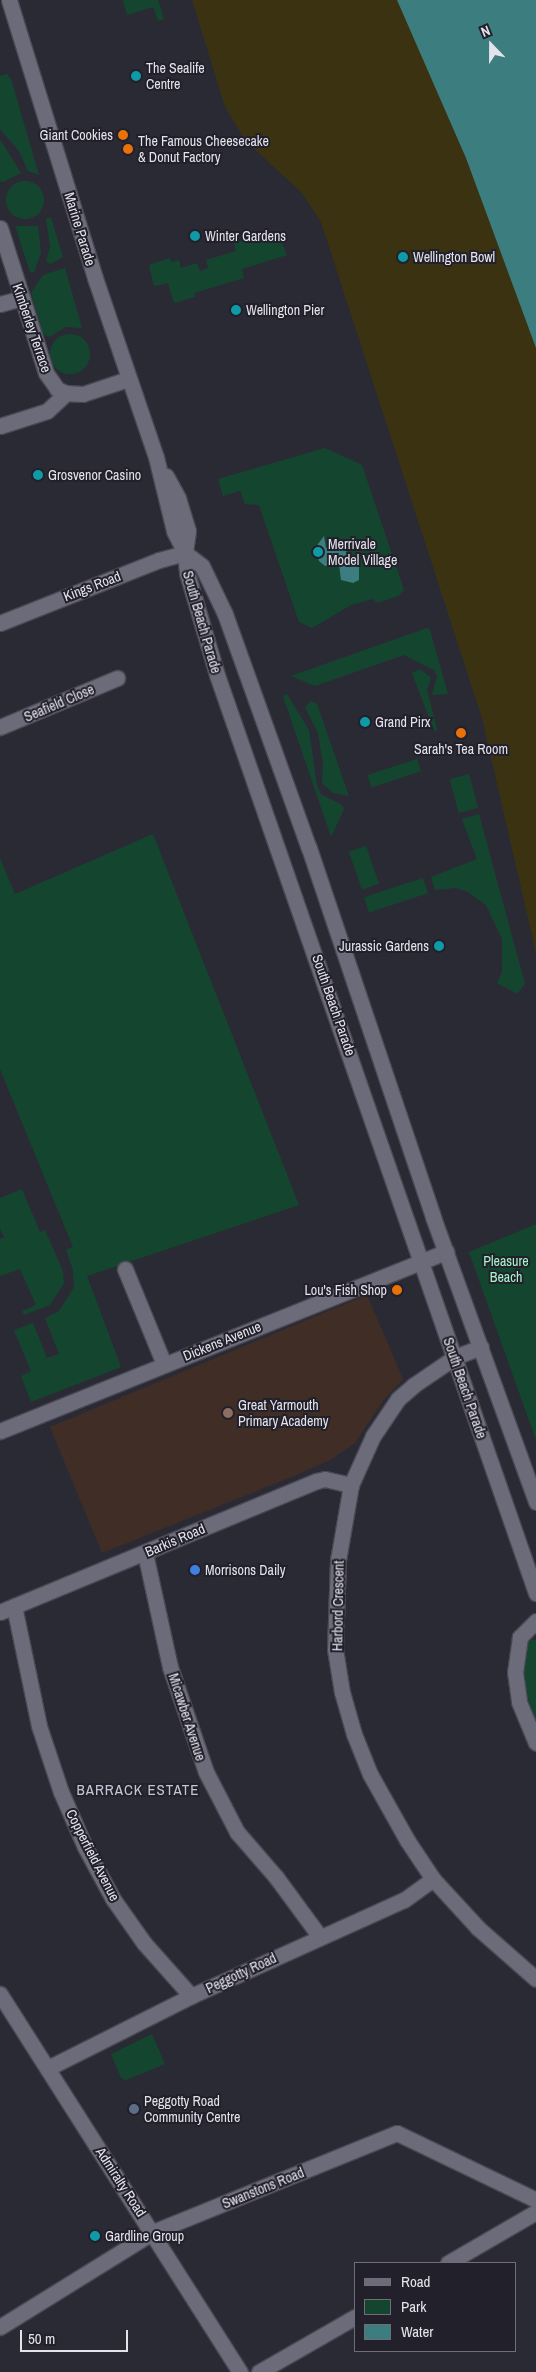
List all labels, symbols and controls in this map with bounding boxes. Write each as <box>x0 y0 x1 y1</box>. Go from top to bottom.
north arrow <box>466 20 516 70</box>
text: N <box>478 21 493 41</box>
place label: The Sealife Centre <box>146 60 205 92</box>
marker: The Sealife Centre <box>130 70 142 82</box>
place label: Giant Cookies <box>40 127 113 143</box>
marker: Giant Cookies <box>117 129 129 141</box>
place label: The Famous Cheesecake & Donut Factory <box>138 133 269 166</box>
marker: The Famous Cheesecake & Donut Factory <box>122 143 134 155</box>
street label: Marine Parade <box>61 190 99 268</box>
place label: Winter Gardens <box>205 228 286 244</box>
marker: Winter Gardens <box>189 230 201 242</box>
place label: Wellington Bowl <box>413 249 495 265</box>
marker: Wellington Bowl <box>397 251 409 263</box>
street label: Kimberley Terrace <box>9 281 55 375</box>
place label: Wellington Pier <box>246 302 324 318</box>
marker: Wellington Pier <box>230 304 242 316</box>
place label: Grosvenor Casino <box>48 467 141 483</box>
marker: Grosvenor Casino <box>32 469 44 481</box>
place label: Merrivale Model Village <box>328 536 397 568</box>
marker: Merrivale Model Village <box>312 546 324 558</box>
street label: Kings Road <box>61 567 123 605</box>
street label: South Beach Parade <box>179 569 225 675</box>
street label: Seafield Close <box>21 681 97 725</box>
place label: Grand Pirx <box>375 714 431 730</box>
marker: Grand Pirx <box>359 716 371 728</box>
marker: Sarah's Tea Room <box>455 727 467 739</box>
place label: Sarah's Tea Room <box>414 741 508 757</box>
place label: Jurassic Gardens <box>339 938 429 954</box>
marker: Jurassic Gardens <box>433 940 445 952</box>
street label: South Beach Parade <box>309 952 359 1058</box>
park label: Pleasure Beach <box>483 1253 529 1285</box>
place label: Lou's Fish Shop <box>304 1282 387 1298</box>
marker: Lou's Fish Shop <box>391 1284 403 1296</box>
street label: Dickens Avenue <box>180 1318 264 1364</box>
street label: South Beach Parade <box>440 1335 490 1441</box>
place label: Great Yarmouth Primary Academy <box>238 1397 329 1430</box>
marker: Great Yarmouth Primary Academy <box>222 1407 234 1419</box>
street label: Barkis Road <box>143 1520 207 1560</box>
street label: Harbord Crescent <box>329 1561 347 1651</box>
place label: Morrisons Daily <box>205 1562 285 1578</box>
marker: Morrisons Daily <box>189 1564 201 1576</box>
street label: Micawber Avenue <box>165 1671 209 1763</box>
district label: BARRACK ESTATE <box>75 1781 201 1799</box>
street label: Copperfield Avenue <box>63 1806 123 1904</box>
street label: Peggotty Road <box>203 1949 279 1997</box>
place label: Peggotty Road Community Centre <box>144 2093 240 2126</box>
marker: Peggotty Road Community Centre <box>128 2103 140 2115</box>
street label: Admiralty Road <box>92 2144 150 2220</box>
street label: Swanstons Road <box>220 2164 306 2212</box>
place label: Gardline Group <box>105 2228 184 2244</box>
marker: Gardline Group <box>89 2230 101 2242</box>
legend <box>354 2262 516 2352</box>
text: Road <box>401 2271 430 2292</box>
text: Park <box>401 2296 426 2317</box>
scale bar <box>22 2320 130 2352</box>
text: Water <box>401 2321 433 2342</box>
text: 50 m <box>28 2328 55 2349</box>

